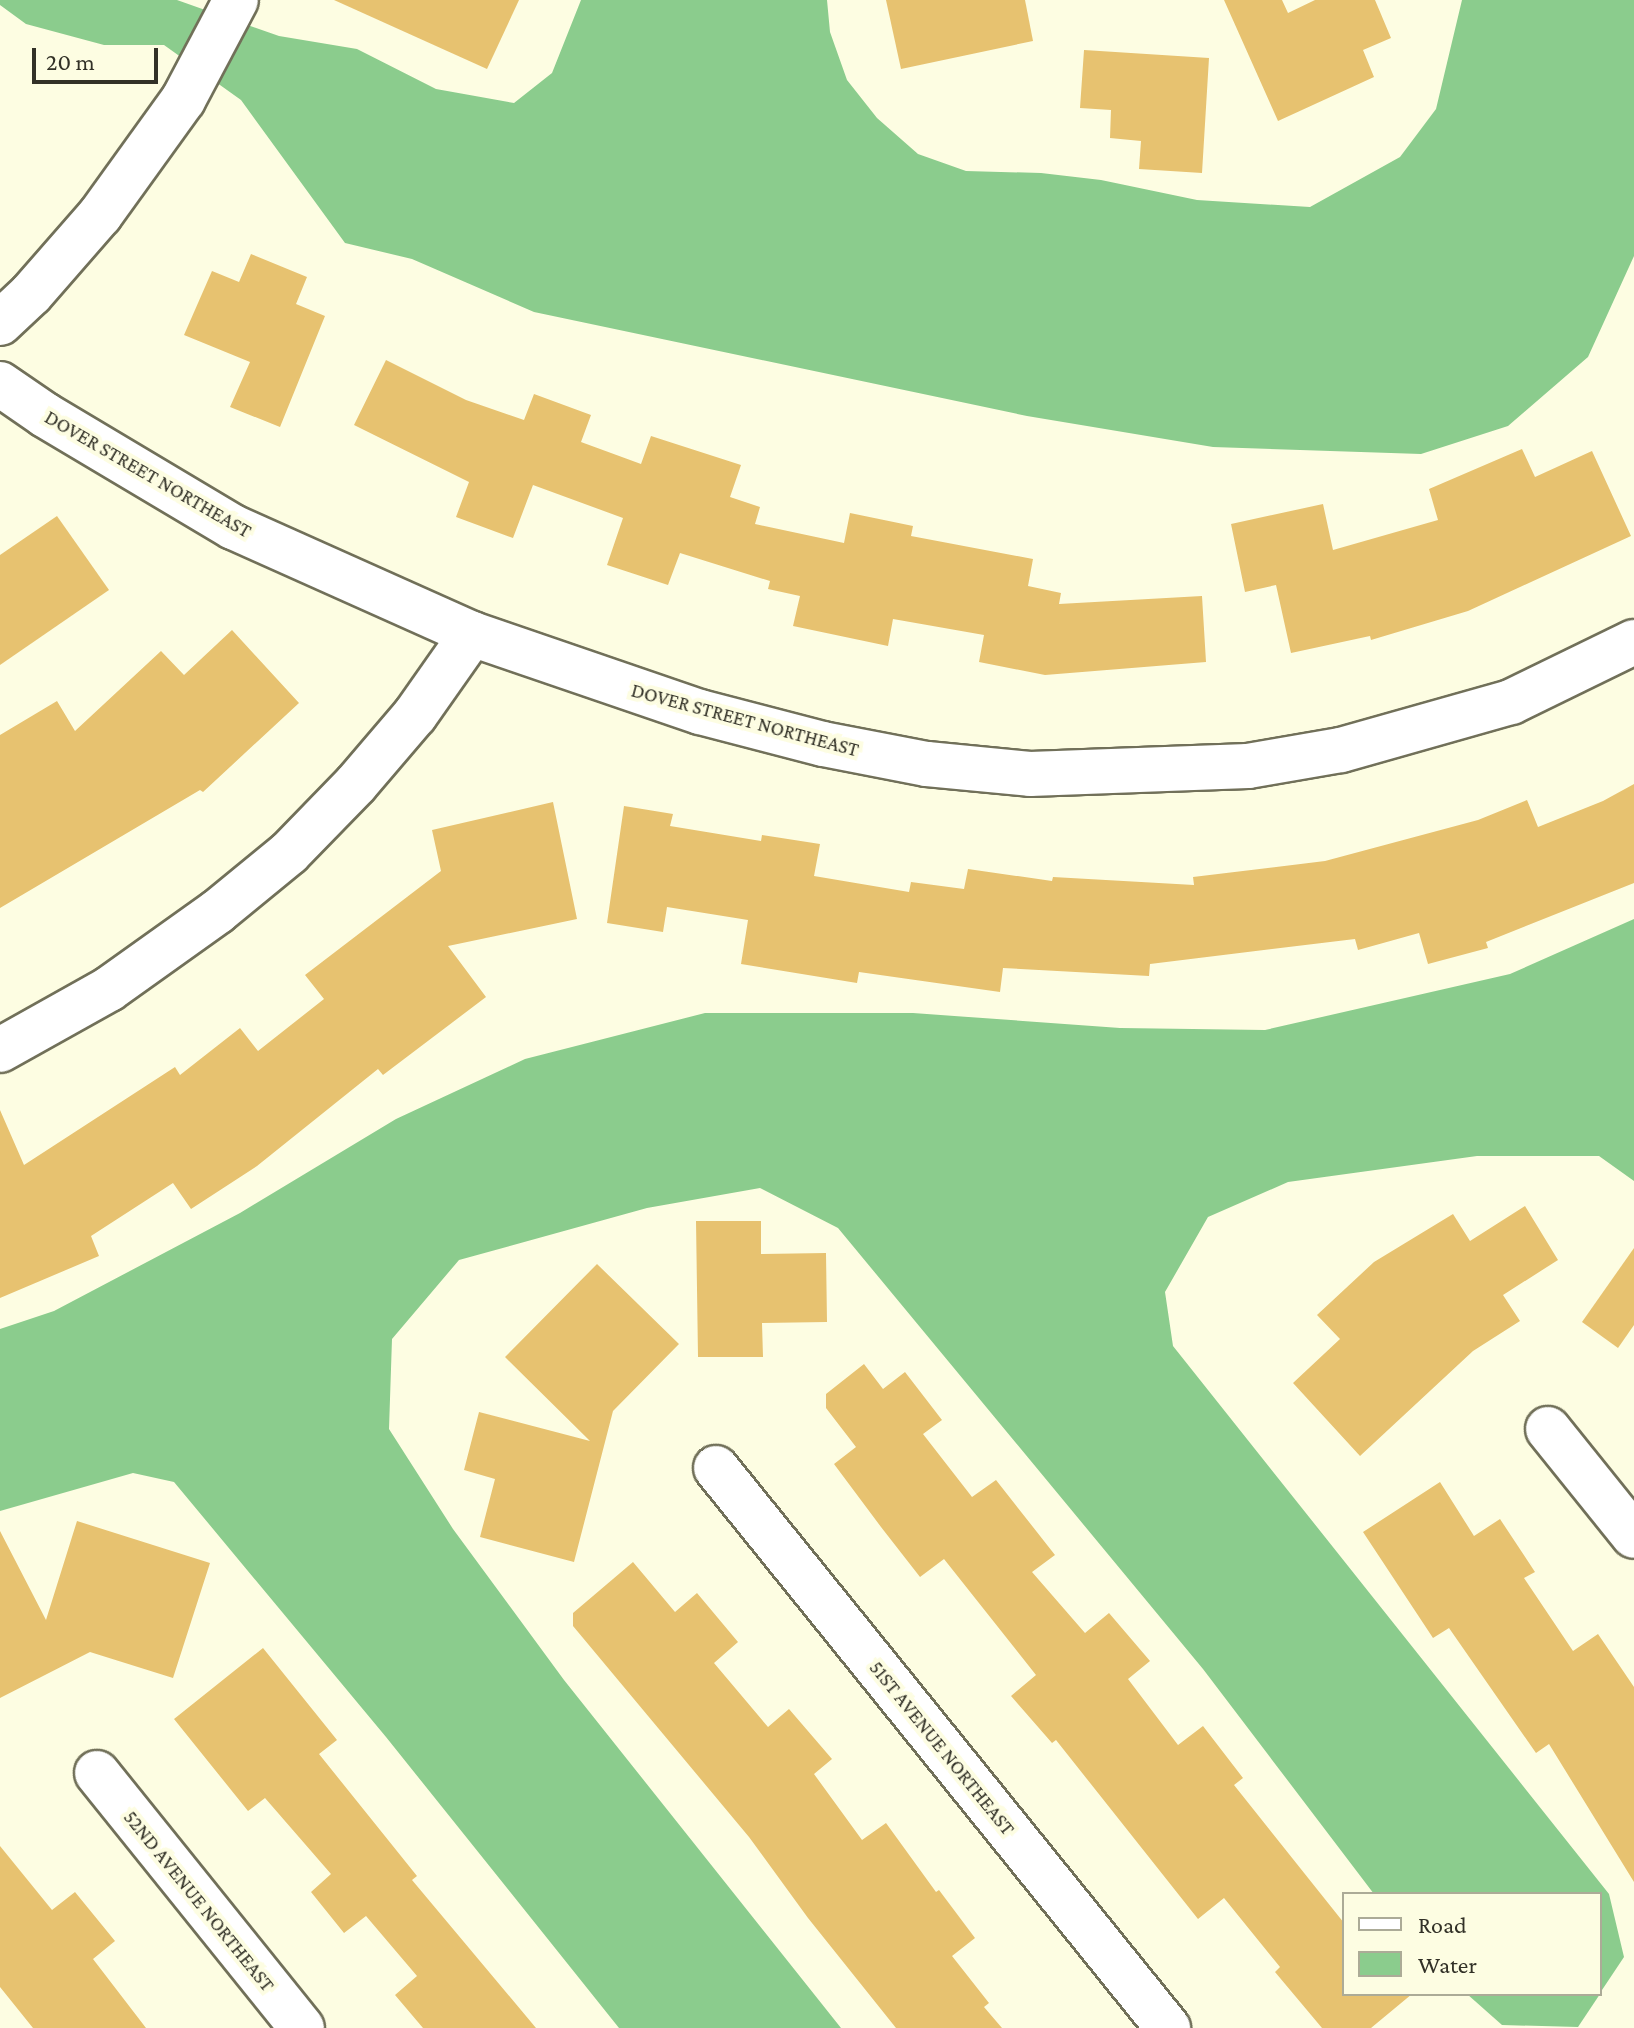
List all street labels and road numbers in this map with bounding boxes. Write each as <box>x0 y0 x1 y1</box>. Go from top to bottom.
street label: DOVER STREET NORTHEAST <box>40 405 256 543</box>
street label: DOVER STREET NORTHEAST <box>629 678 861 762</box>
street label: 51ST AVENUE NORTHEAST <box>864 1656 1020 1840</box>
street label: 52ND AVENUE NORTHEAST <box>119 1806 279 1996</box>

